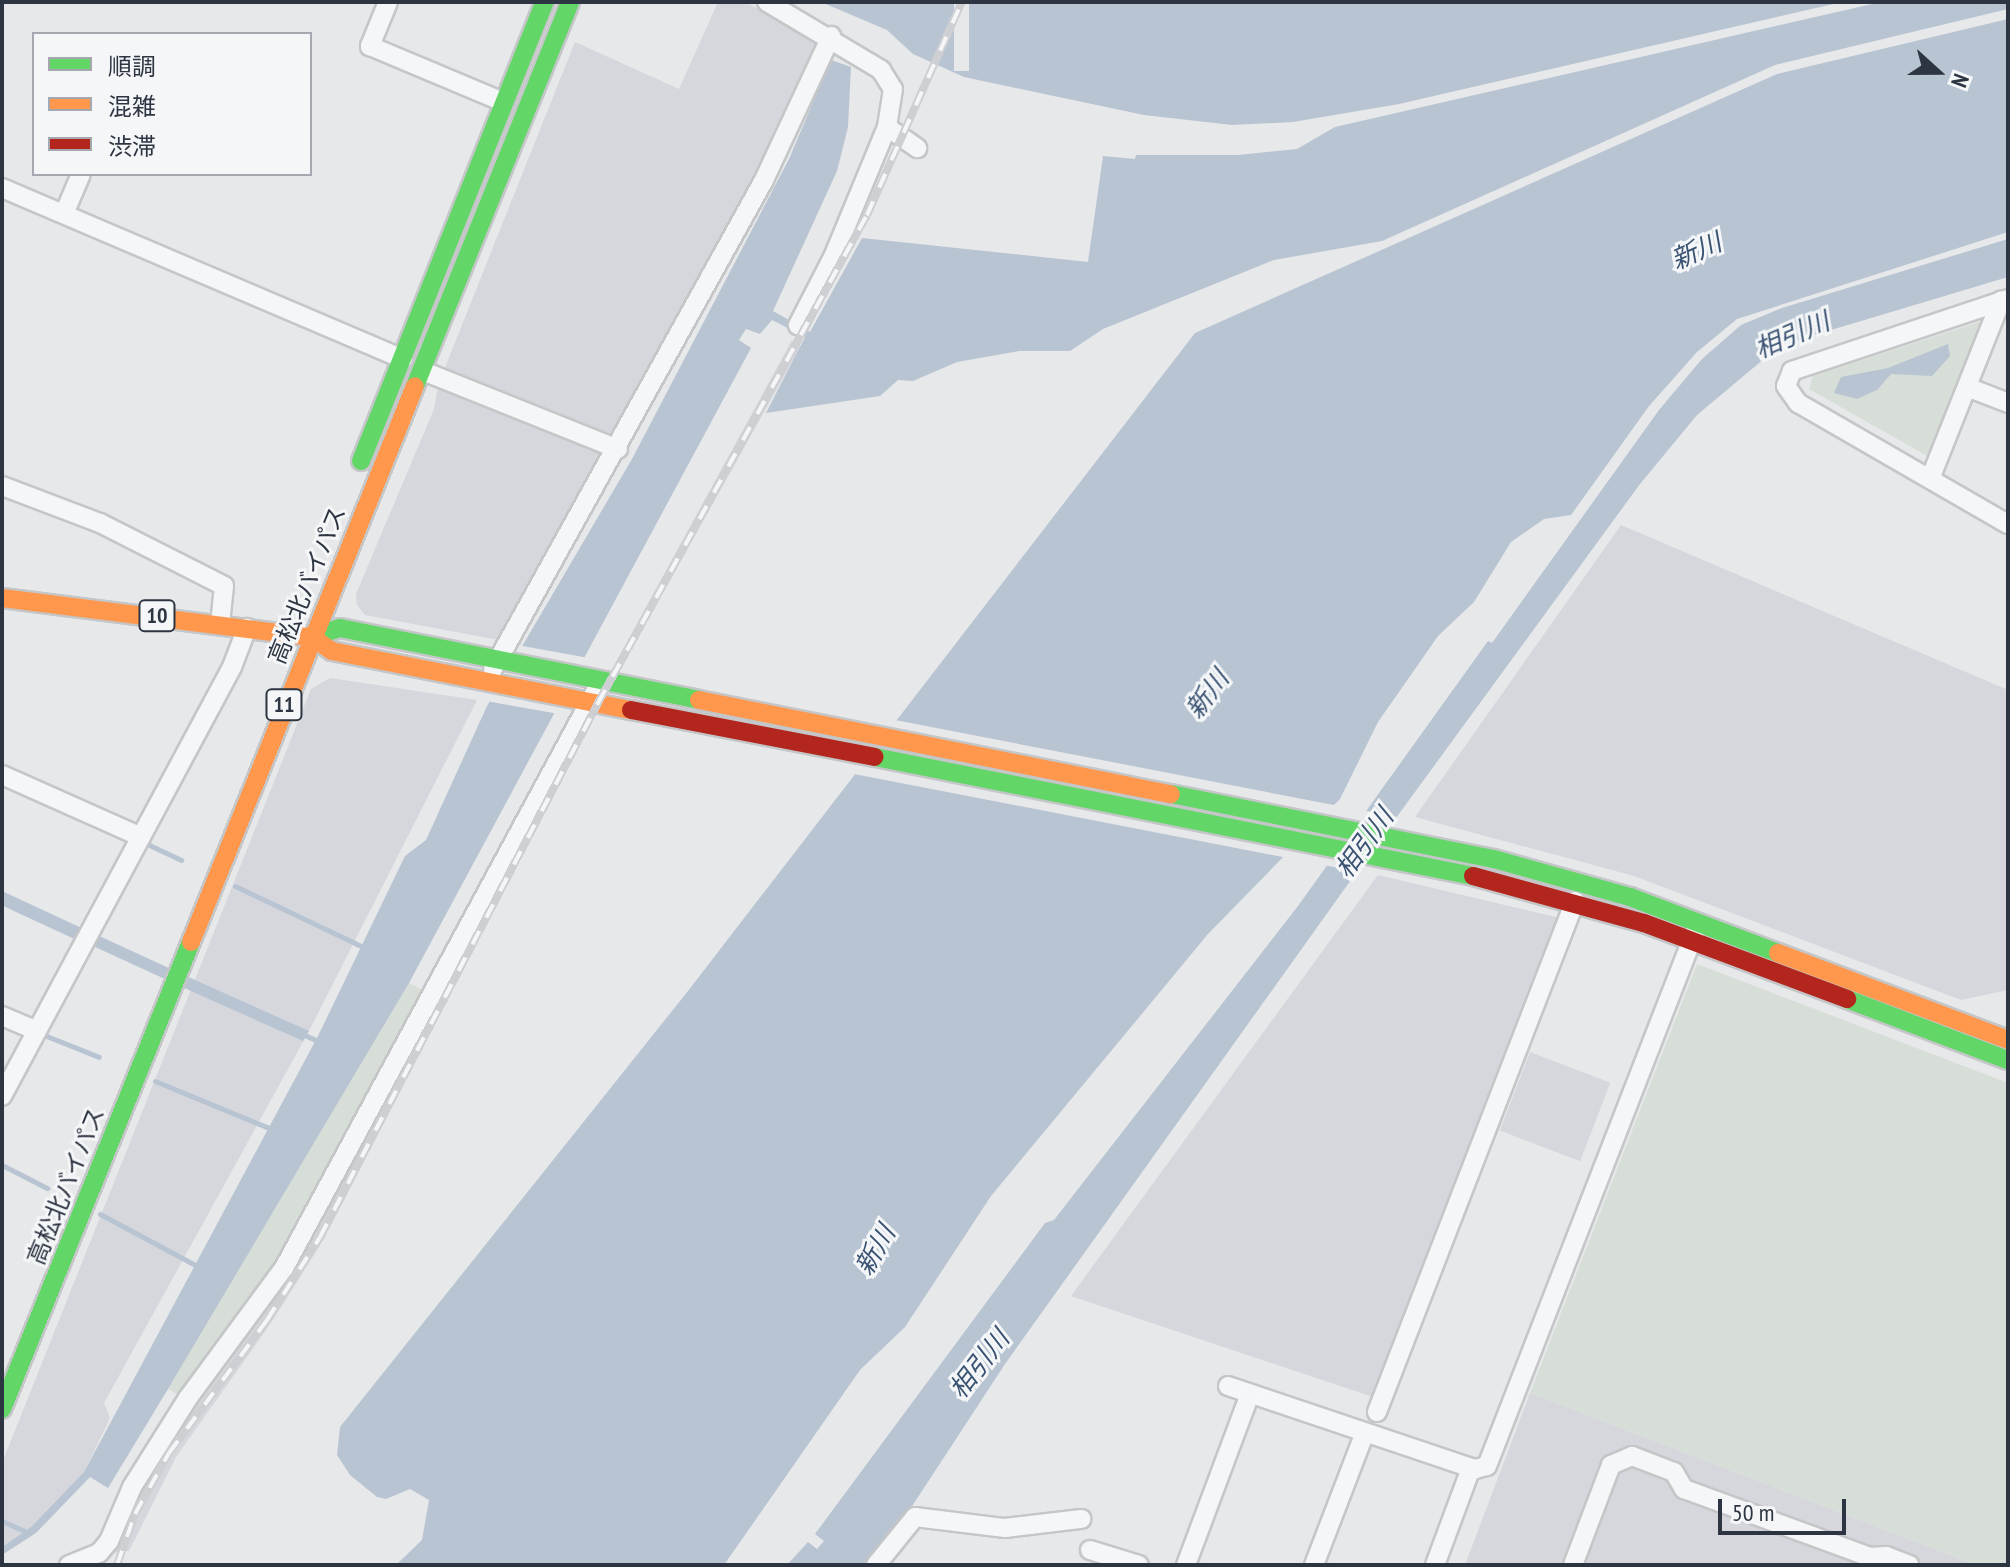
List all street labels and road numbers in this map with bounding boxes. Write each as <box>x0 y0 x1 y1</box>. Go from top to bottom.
street label: 高松北バイパス <box>262 502 352 668</box>
road number: 10 <box>137 598 177 634</box>
road number: 11 <box>264 687 304 723</box>
street label: 高松北バイパス <box>21 1103 111 1269</box>

